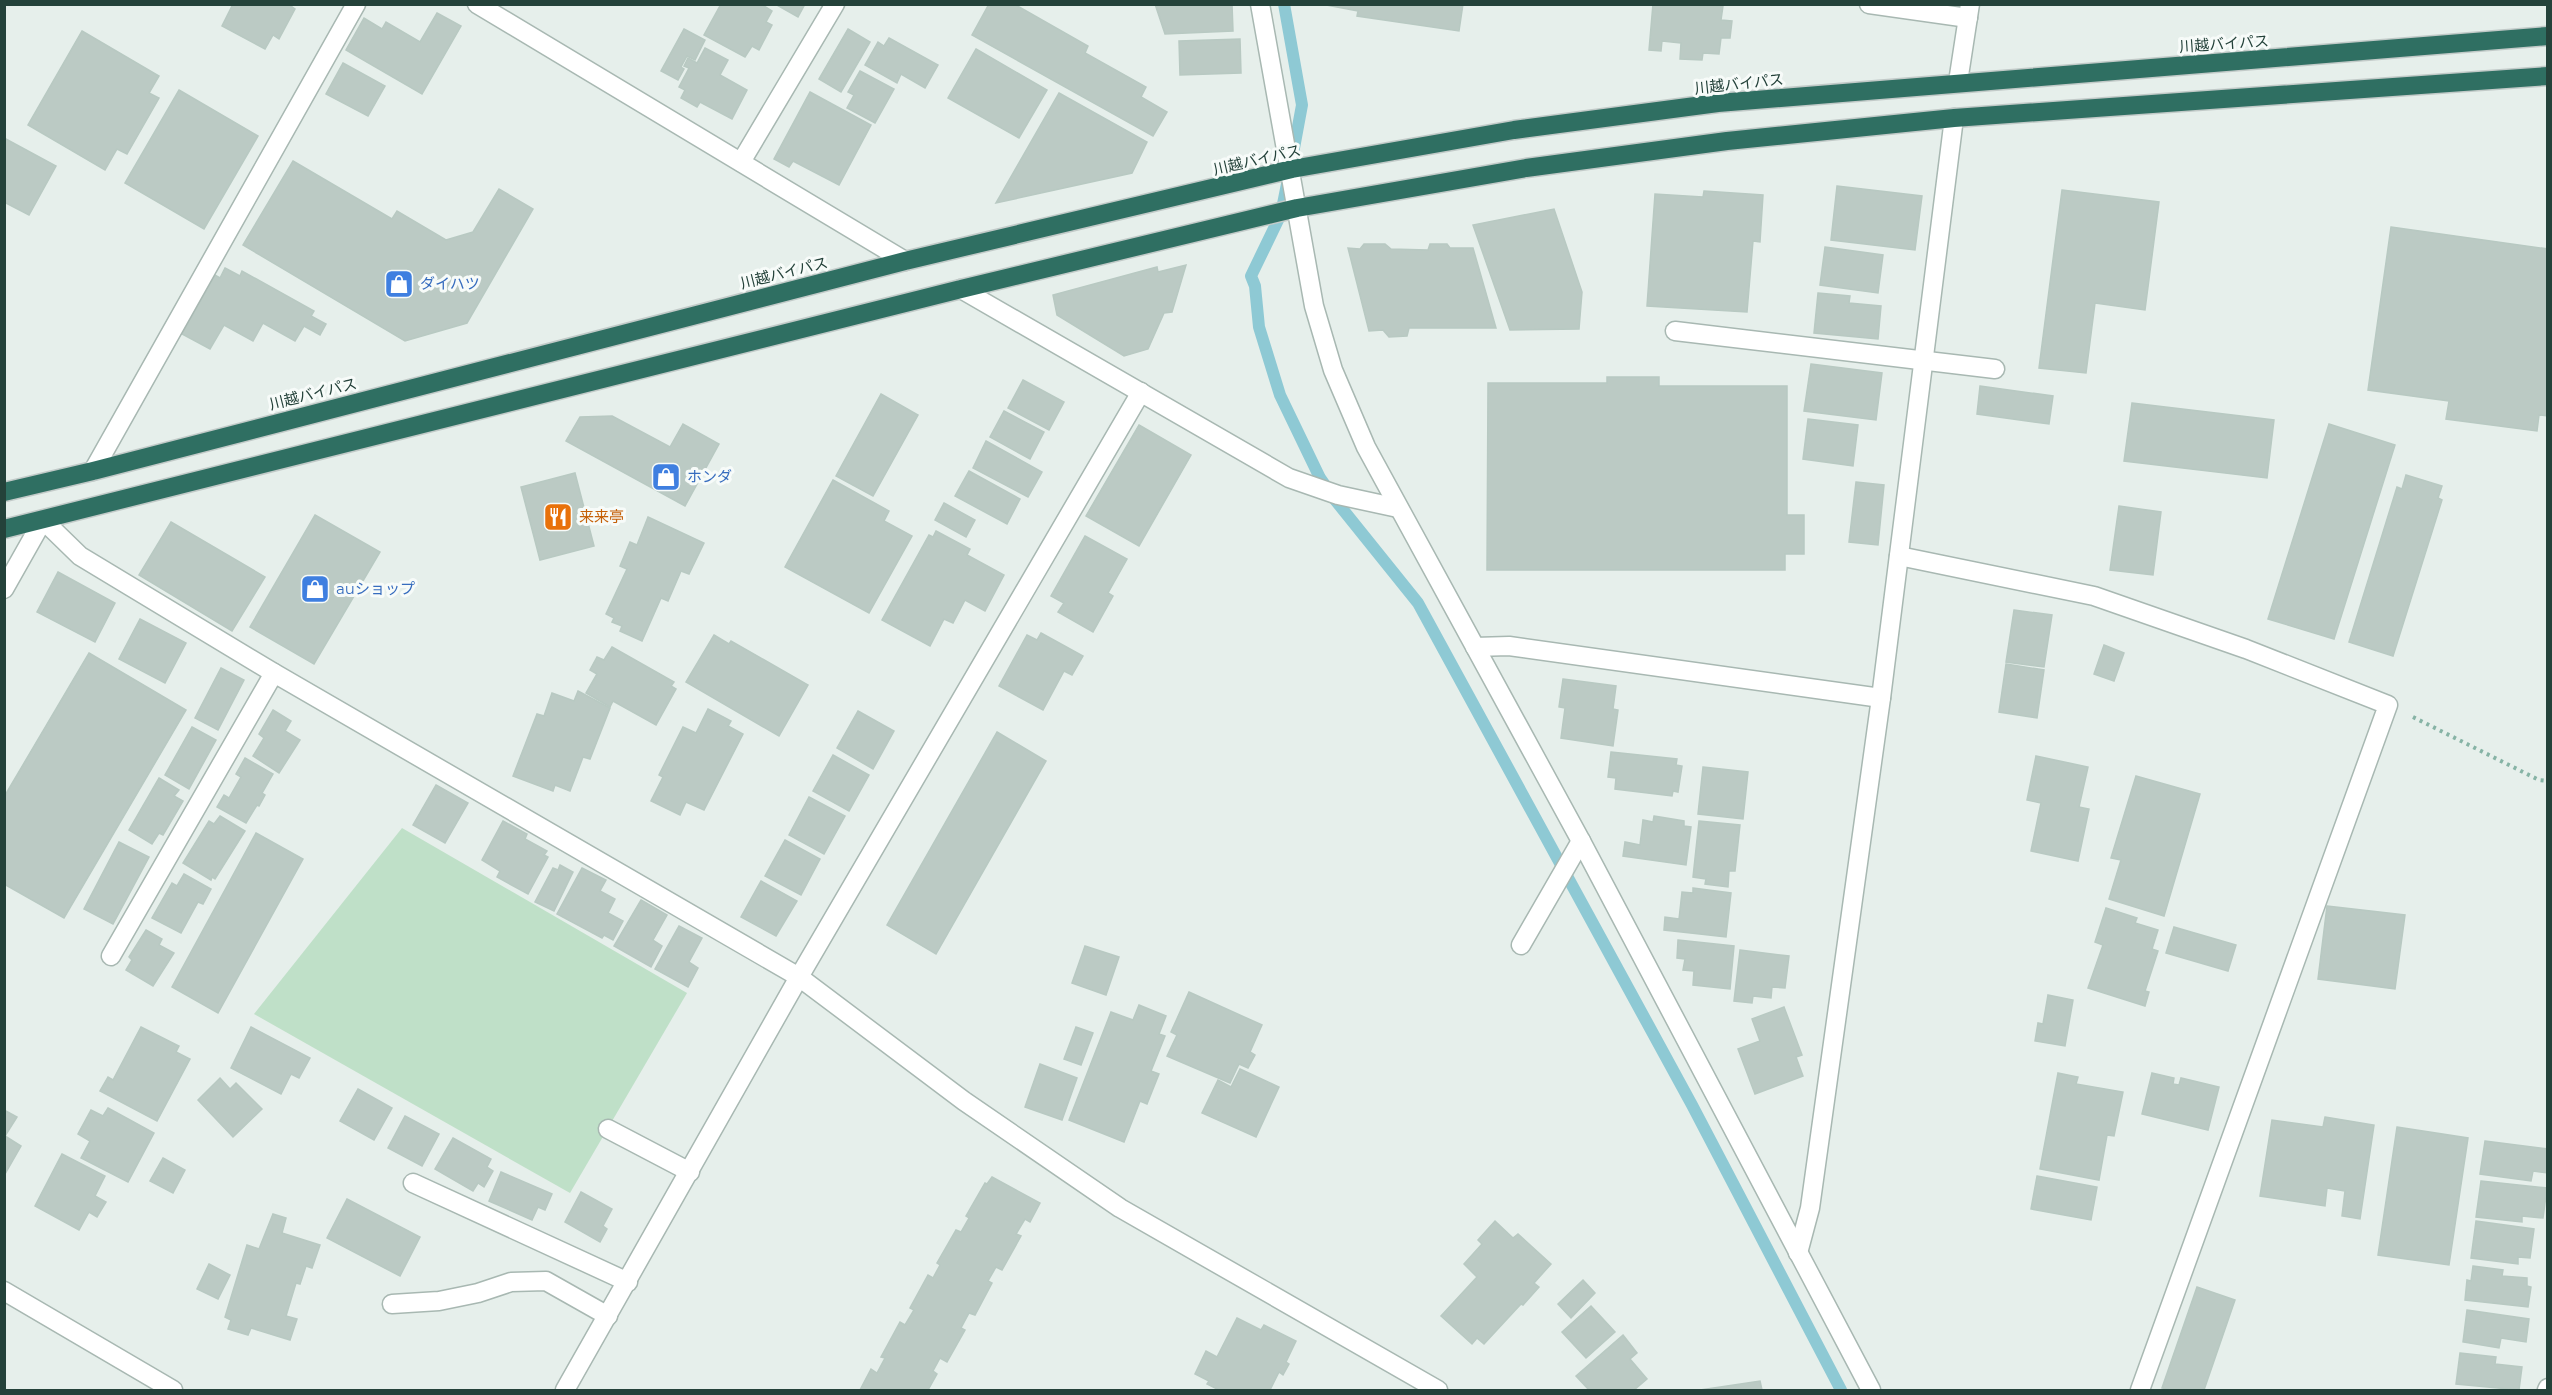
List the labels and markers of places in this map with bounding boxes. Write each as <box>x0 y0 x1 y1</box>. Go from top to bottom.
shop icon: ダイハツ <box>383 268 415 300</box>
place label: ダイハツ <box>420 274 480 293</box>
shop icon: ホンダ <box>650 461 682 493</box>
place label: ホンダ <box>687 467 732 486</box>
restaurant icon: 来来亭 <box>542 501 574 533</box>
place label: 来来亭 <box>579 507 624 526</box>
shop icon: auショップ <box>299 573 331 605</box>
place label: auショップ <box>336 579 415 598</box>

